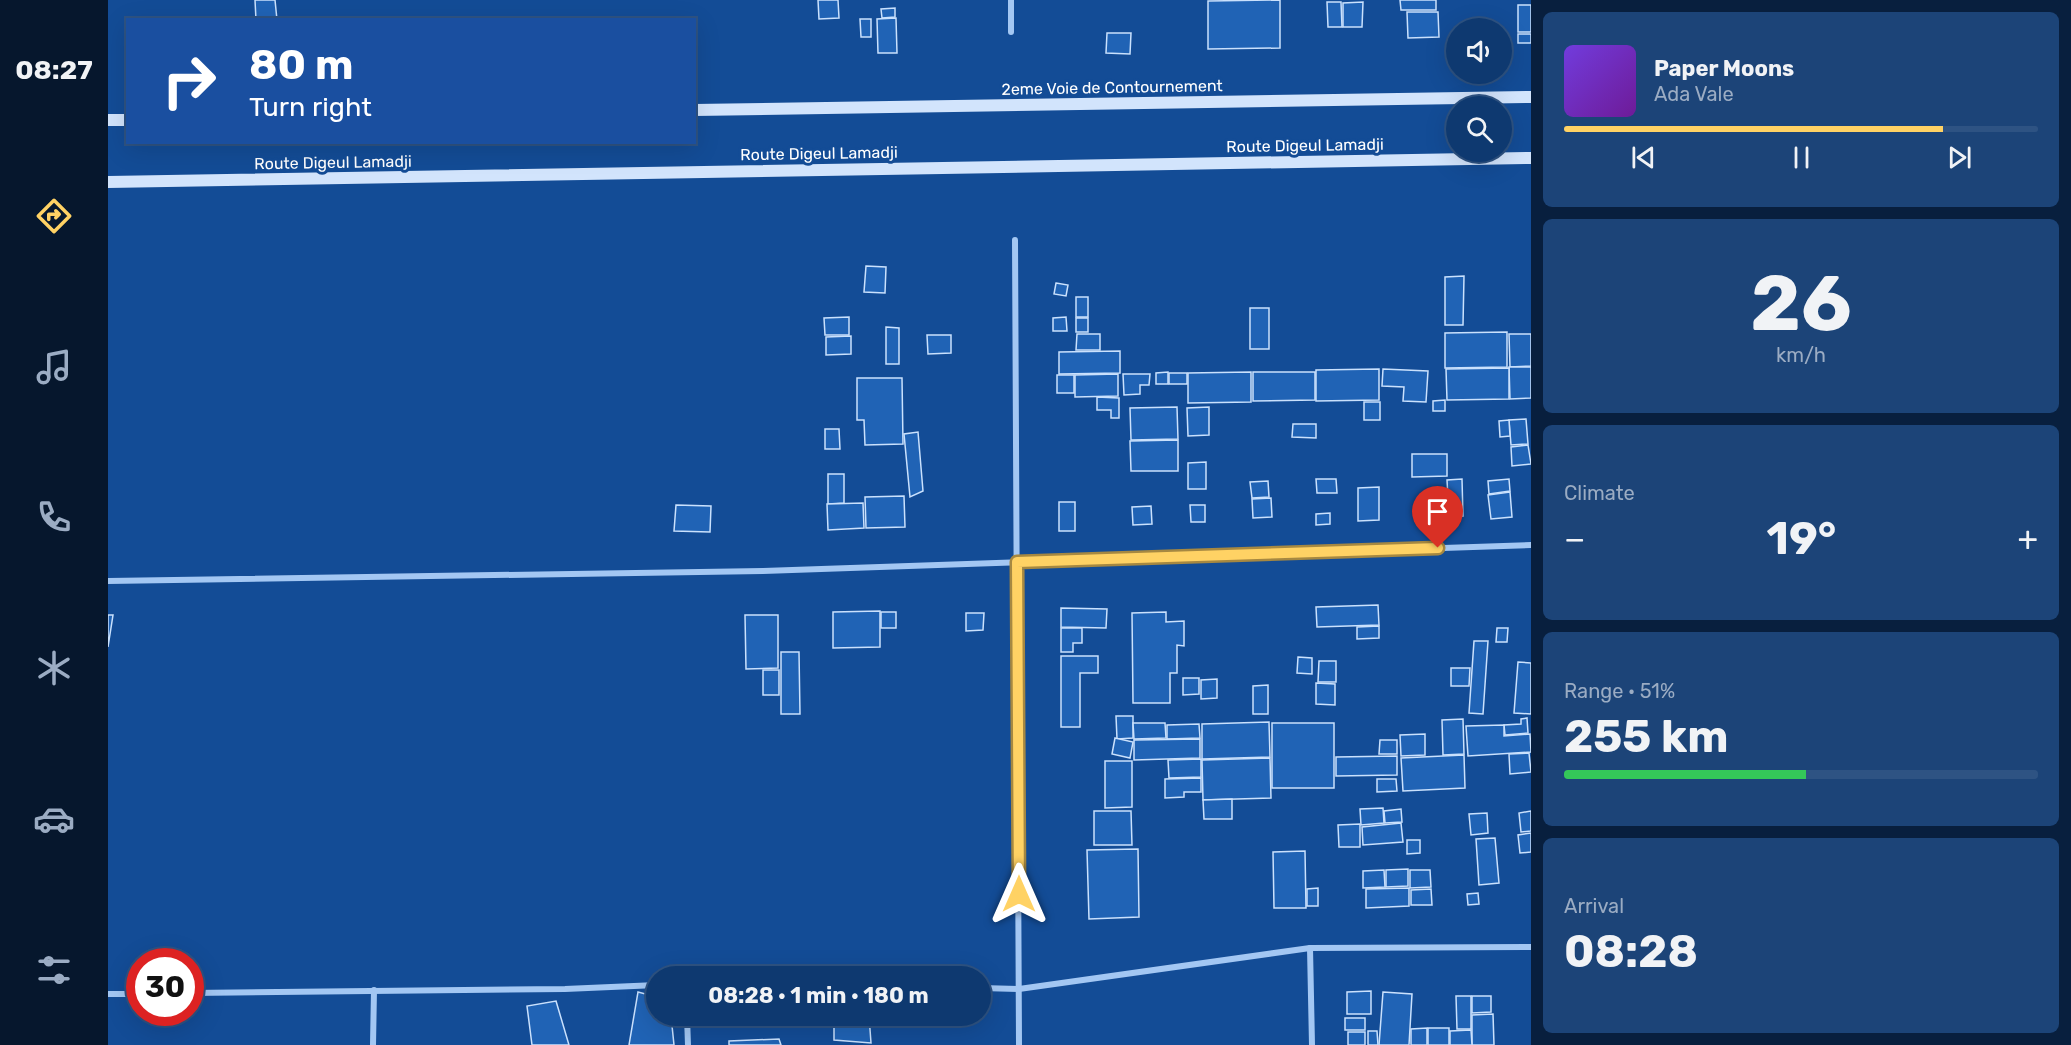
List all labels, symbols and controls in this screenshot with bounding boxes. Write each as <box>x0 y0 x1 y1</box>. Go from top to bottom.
map controls <box>1446 18 1512 162</box>
button: sound <box>1446 18 1512 84</box>
text: 80 m <box>249 40 353 90</box>
icon: right <box>150 42 228 120</box>
text: 08:27 <box>15 54 93 86</box>
text: Paper Moons <box>1654 55 1794 82</box>
street label: 2eme Voie de Contournement <box>1001 76 1223 99</box>
text: Ada Vale <box>1654 82 1734 106</box>
text: Turn right <box>249 91 372 123</box>
button: search <box>1446 96 1512 162</box>
street label: Route Digeul Lamadji <box>1226 135 1384 156</box>
icon: previous <box>1627 141 1660 174</box>
icon: pause <box>1785 141 1818 174</box>
icon: next <box>1943 141 1976 174</box>
street label: Route Digeul Lamadji <box>740 143 898 164</box>
street label: Route Digeul Lamadji <box>254 152 412 173</box>
icon: directions <box>33 195 75 237</box>
text: 26 <box>1750 257 1852 350</box>
text: km/h <box>1776 343 1826 367</box>
icon: music <box>33 346 75 388</box>
text: Climate <box>1564 481 1635 505</box>
pin <box>1412 486 1463 548</box>
icon: arrive <box>1421 495 1454 528</box>
icon: phone <box>33 496 75 538</box>
text: 19° <box>1767 512 1836 565</box>
text: − <box>1564 519 1585 558</box>
text: + <box>2017 519 2038 558</box>
icon: climate <box>33 647 75 689</box>
text: Range · 51% <box>1564 679 1675 703</box>
text: 255 km <box>1564 710 1729 763</box>
icon: car <box>33 798 75 840</box>
position arrow <box>987 862 1051 926</box>
text: Arrival <box>1564 894 1624 918</box>
text: 08:28 <box>1564 925 1698 978</box>
speed limit sign: 30 <box>126 948 204 1026</box>
icon: filters <box>33 949 75 991</box>
text: 08:28 · 1 min · 180 m <box>708 982 929 1009</box>

